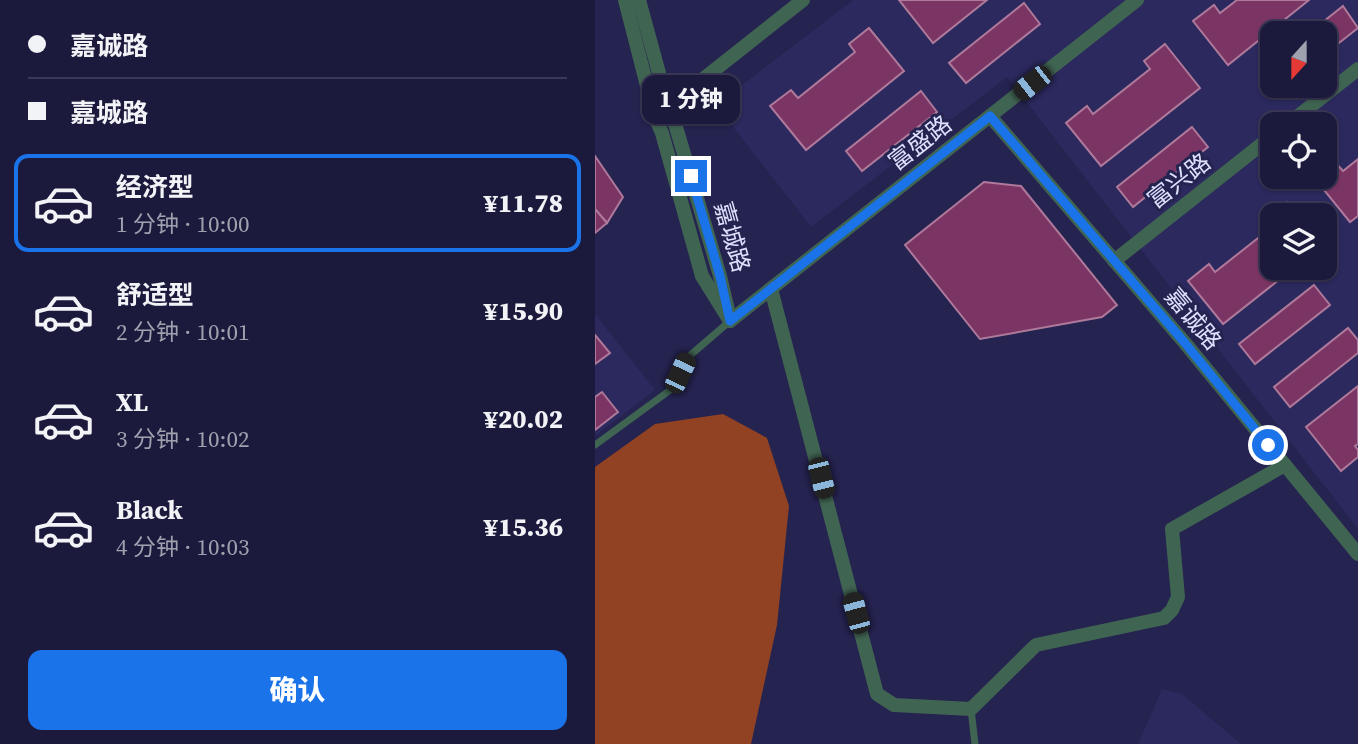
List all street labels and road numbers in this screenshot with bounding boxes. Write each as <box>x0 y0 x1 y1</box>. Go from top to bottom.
street label: 富盛路 <box>881 107 958 178</box>
street label: 富兴路 <box>1140 145 1217 216</box>
street label: 嘉城路 <box>707 198 758 276</box>
street label: 嘉诚路 <box>1158 280 1229 357</box>

